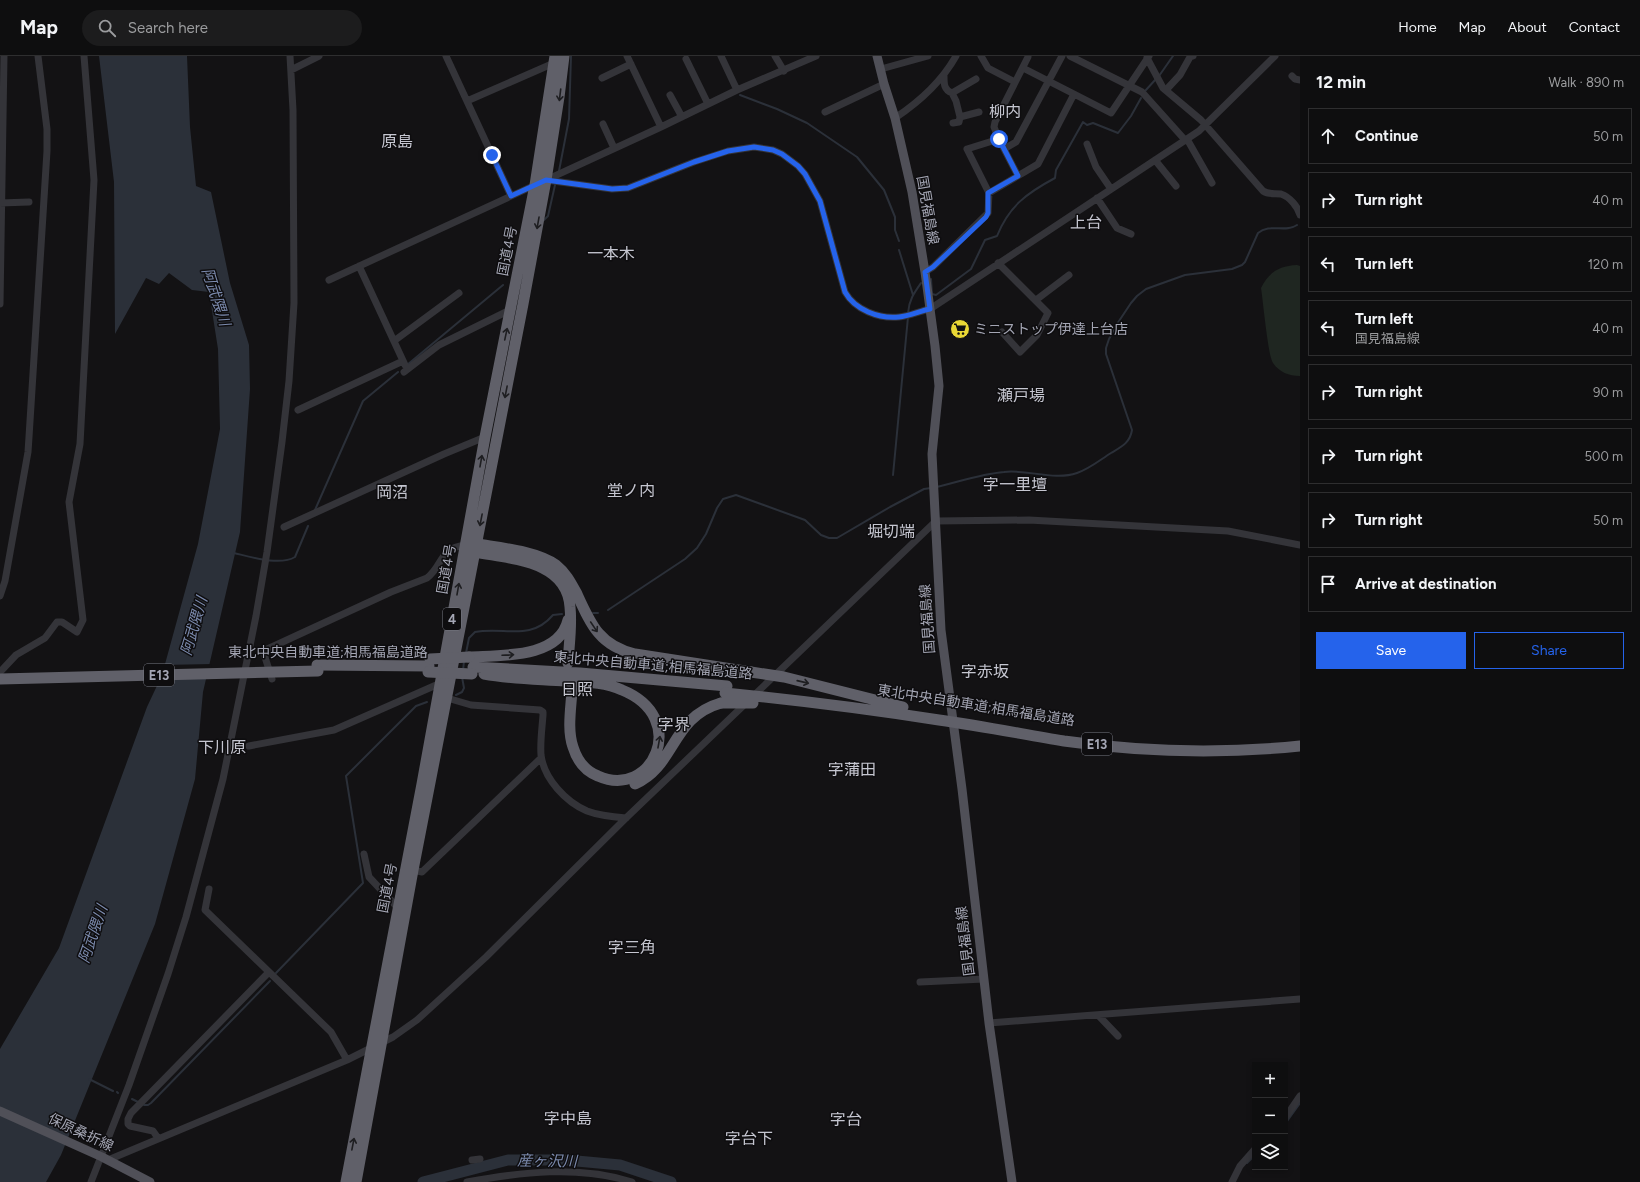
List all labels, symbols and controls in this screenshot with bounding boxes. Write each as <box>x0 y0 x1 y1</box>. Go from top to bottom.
search box <box>82 10 362 46</box>
text: Map <box>20 16 58 39</box>
icon: search <box>96 17 118 39</box>
text: Search here <box>128 19 208 37</box>
text: Home <box>1398 19 1437 36</box>
text: Map <box>1459 19 1486 36</box>
text: About <box>1508 19 1547 36</box>
text: Contact <box>1569 19 1620 36</box>
text: 12 min <box>1316 72 1366 92</box>
text: Walk · 890 m <box>1549 75 1624 90</box>
one-way arrow <box>556 88 563 101</box>
district label: 柳内 <box>989 102 1021 121</box>
icon: ahead <box>1317 125 1339 147</box>
text: Continue <box>1355 127 1418 145</box>
text: 50 m <box>1593 129 1623 144</box>
route start <box>990 130 1008 148</box>
district label: 原島 <box>381 132 413 151</box>
route end <box>483 146 501 164</box>
street label: 国見福島線 <box>913 174 942 246</box>
icon: right <box>1317 189 1339 211</box>
text: Turn right <box>1355 191 1423 209</box>
text: 40 m <box>1592 193 1623 208</box>
district label: 上台 <box>1070 213 1102 232</box>
one-way arrow <box>533 216 541 229</box>
street label: 国道4号 <box>494 225 521 278</box>
district label: 一本木 <box>587 244 635 263</box>
icon: left <box>1317 253 1339 275</box>
text: Turn left <box>1355 255 1413 273</box>
text: 120 m <box>1588 257 1623 272</box>
water label: 阿武隈川 <box>198 266 234 330</box>
text: Turn left <box>1355 310 1413 328</box>
icon: left <box>1317 317 1339 339</box>
supermarket icon: ミニストップ伊達上台店 <box>949 318 971 340</box>
place label: ミニストップ伊達上台店 <box>974 321 1128 338</box>
text: 40 m <box>1592 321 1623 336</box>
one-way arrow <box>503 328 511 341</box>
text: 国見福島線 <box>1355 331 1420 346</box>
icon: right <box>1317 381 1339 403</box>
text: Turn right <box>1355 383 1423 401</box>
one-way arrow <box>501 385 509 398</box>
text: 90 m <box>1593 385 1623 400</box>
district label: 瀬戸場 <box>997 386 1045 405</box>
icon: right <box>1317 445 1339 467</box>
text: Turn right <box>1355 447 1423 465</box>
text: 500 m <box>1585 449 1623 464</box>
one-way arrow <box>477 455 485 468</box>
district label: 字一里壇 <box>983 475 1047 494</box>
district label: 堂ノ内 <box>607 481 655 500</box>
district label: 岡沼 <box>376 483 408 502</box>
icon: right <box>1317 509 1339 531</box>
text: Turn right <box>1355 511 1423 529</box>
one-way arrow <box>477 513 485 526</box>
text: 50 m <box>1593 513 1623 528</box>
district label: 堀切端 <box>867 522 915 541</box>
street label: 国道4号 <box>434 543 459 596</box>
icon: arrive <box>1317 573 1339 595</box>
text: Arrive at destination <box>1355 575 1496 593</box>
one-way arrow <box>454 583 462 596</box>
street label: 国見福島線 <box>917 583 938 654</box>
water label: 阿武隈川 <box>177 593 211 657</box>
road number: 4 <box>443 608 461 630</box>
one-way arrow <box>590 621 598 632</box>
button: Save <box>1316 632 1466 669</box>
button: Share <box>1474 632 1624 669</box>
street label: 東北中央自動車道;相馬福島道路 <box>228 644 428 661</box>
street label: 東北中央自動車道;相馬福島道路 <box>553 648 753 683</box>
one-way arrow <box>501 651 514 658</box>
district label: 字赤坂 <box>961 662 1009 681</box>
road number: E13 <box>144 664 174 686</box>
one-way arrow <box>796 679 809 686</box>
district label: 日照 <box>561 680 593 699</box>
street label: 東北中央自動車道;相馬福島道路 <box>876 681 1076 730</box>
district label: 字界 <box>658 715 690 734</box>
road number: E13 <box>1082 733 1112 755</box>
one-way arrow <box>655 736 663 749</box>
district label: 下川原 <box>198 738 246 757</box>
district label: 字蒲田 <box>828 760 876 779</box>
street label: 国道4号 <box>374 862 401 915</box>
water label: 阿武隈川 <box>75 901 112 965</box>
street label: 国見福島線 <box>953 905 978 977</box>
district label: 字三角 <box>608 938 656 957</box>
map controls <box>1252 1062 1288 1170</box>
button: + <box>1252 1062 1288 1098</box>
button: − <box>1252 1098 1288 1134</box>
district label: 字中島 <box>544 1109 592 1128</box>
street label: 保原桑折線 <box>45 1110 116 1155</box>
district label: 字台 <box>830 1110 862 1129</box>
district label: 字台下 <box>725 1129 773 1148</box>
button: layers <box>1252 1134 1288 1170</box>
one-way arrow <box>350 1138 358 1151</box>
water label: 産ヶ沢川 <box>517 1151 579 1171</box>

